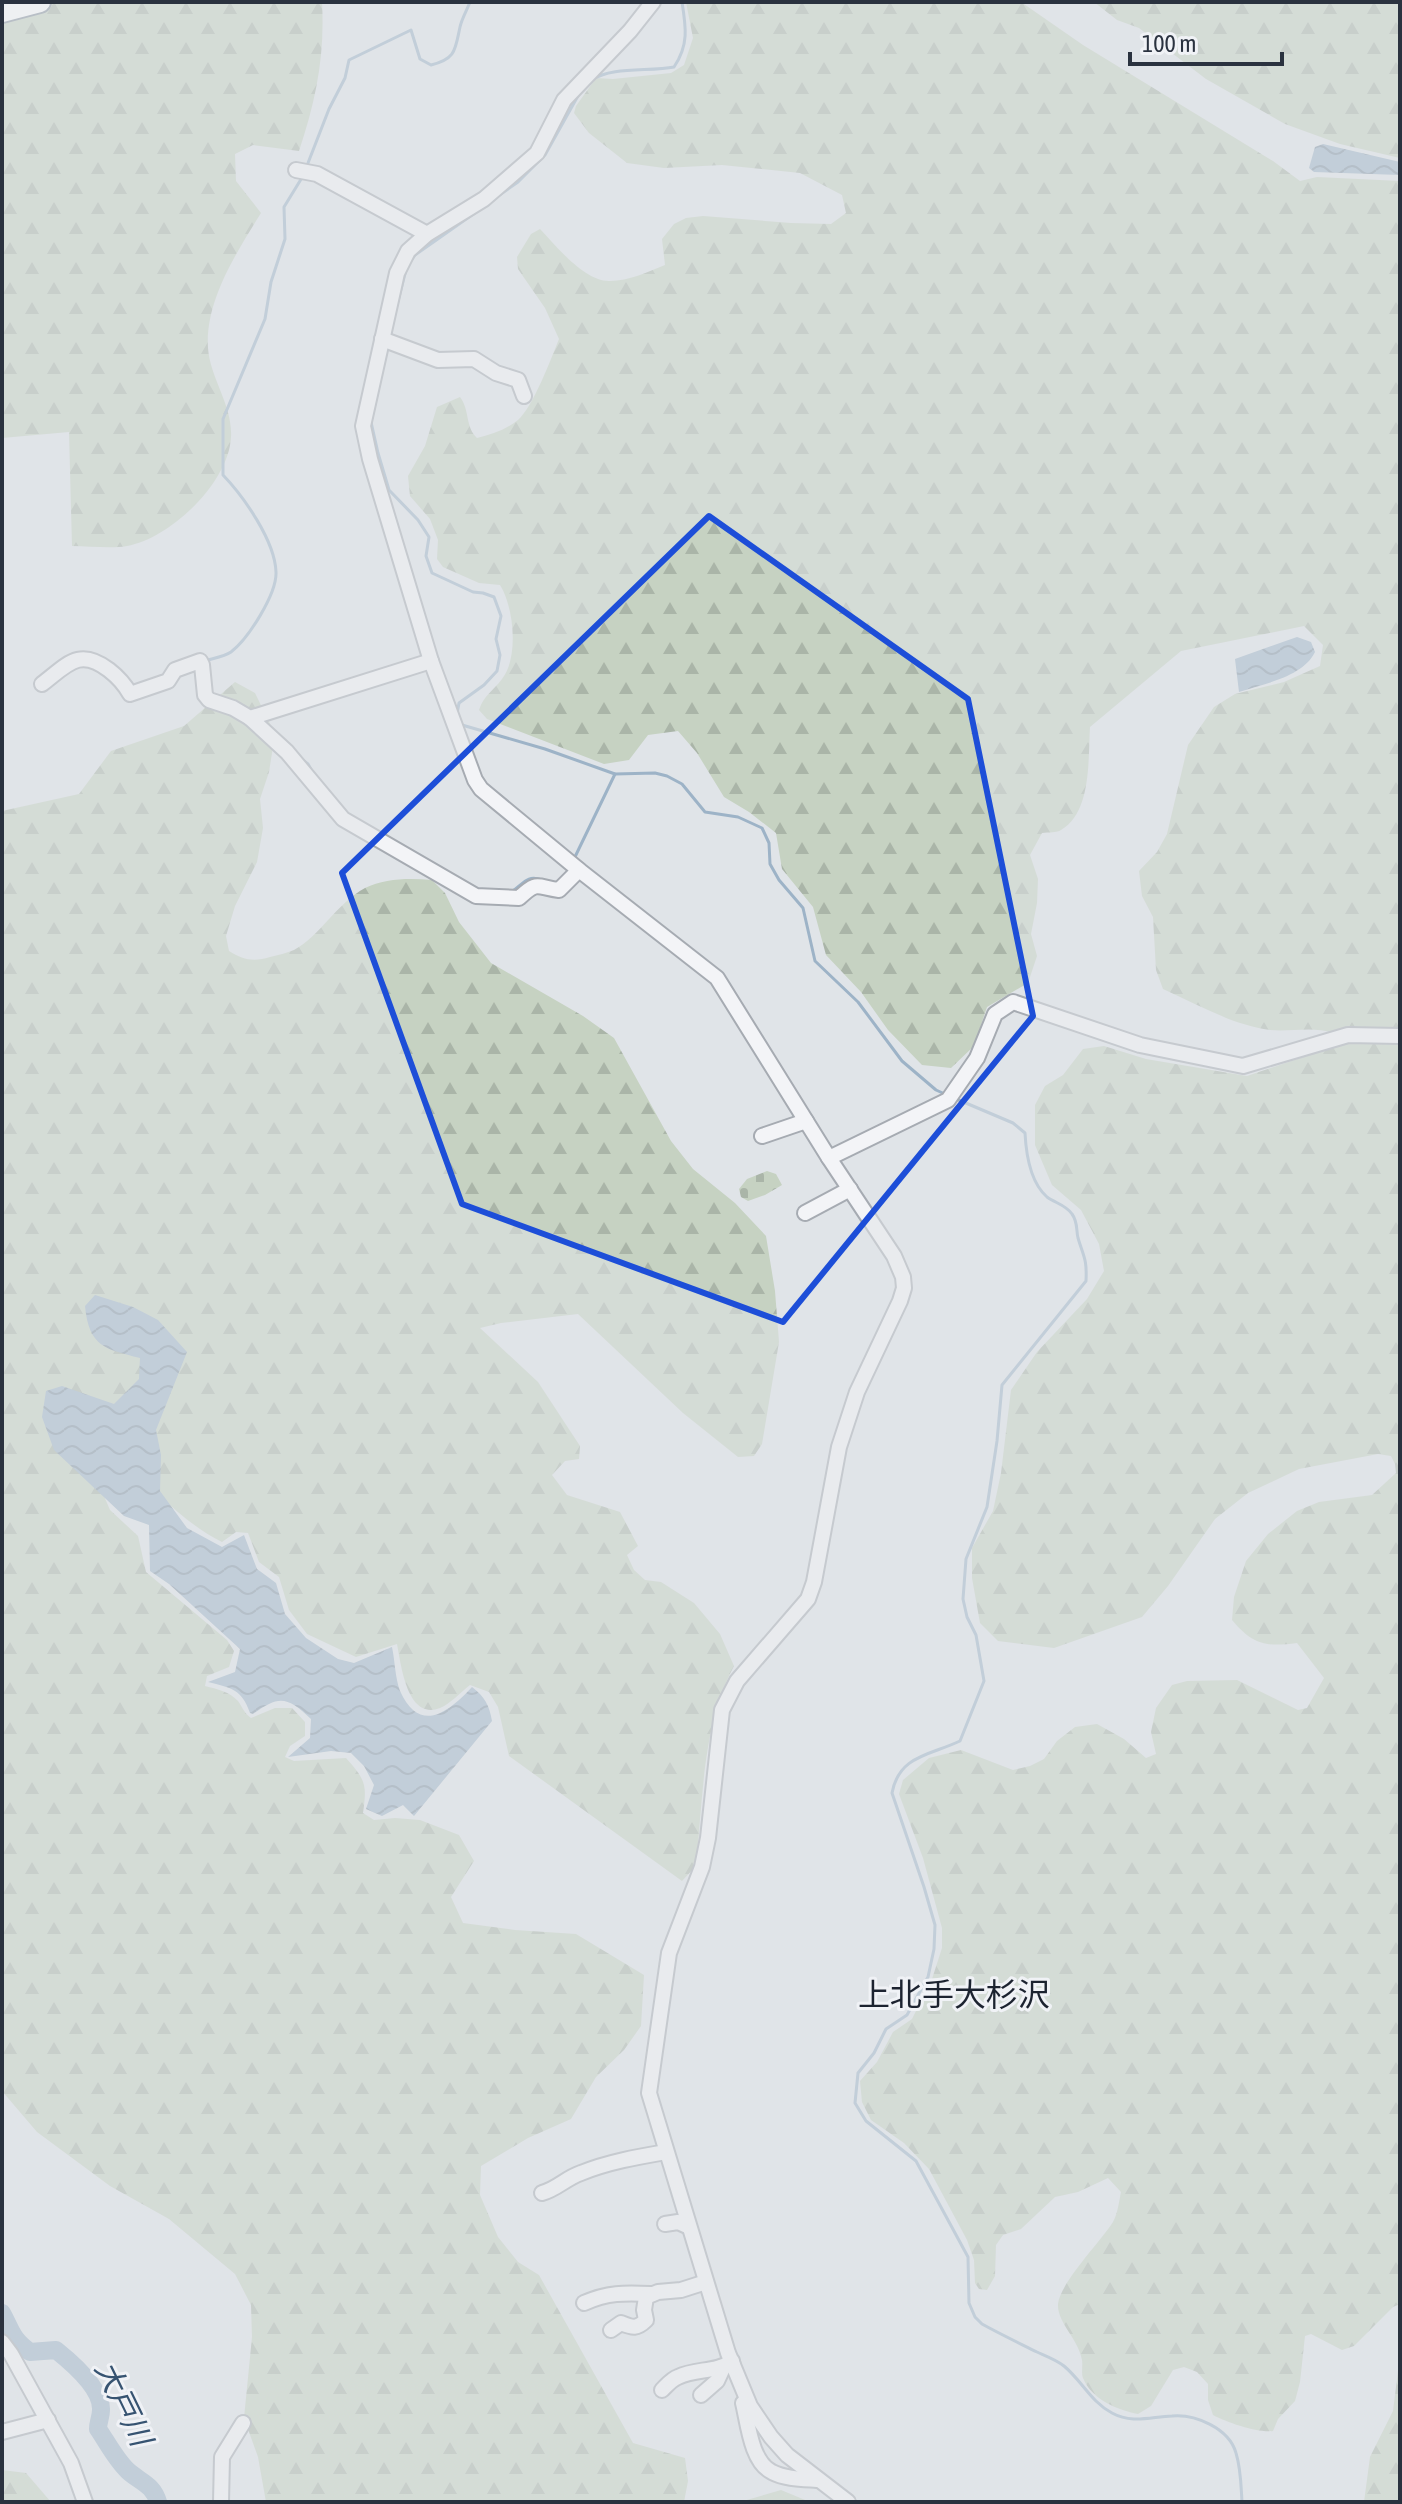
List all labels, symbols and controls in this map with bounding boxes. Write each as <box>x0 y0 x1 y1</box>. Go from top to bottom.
scale bar <box>1130 16 1282 66</box>
text: 100 m <box>1142 30 1196 57</box>
district label: 上北手大杉沢 <box>858 1976 1050 2013</box>
water label: 大戸川 <box>89 2355 160 2454</box>

